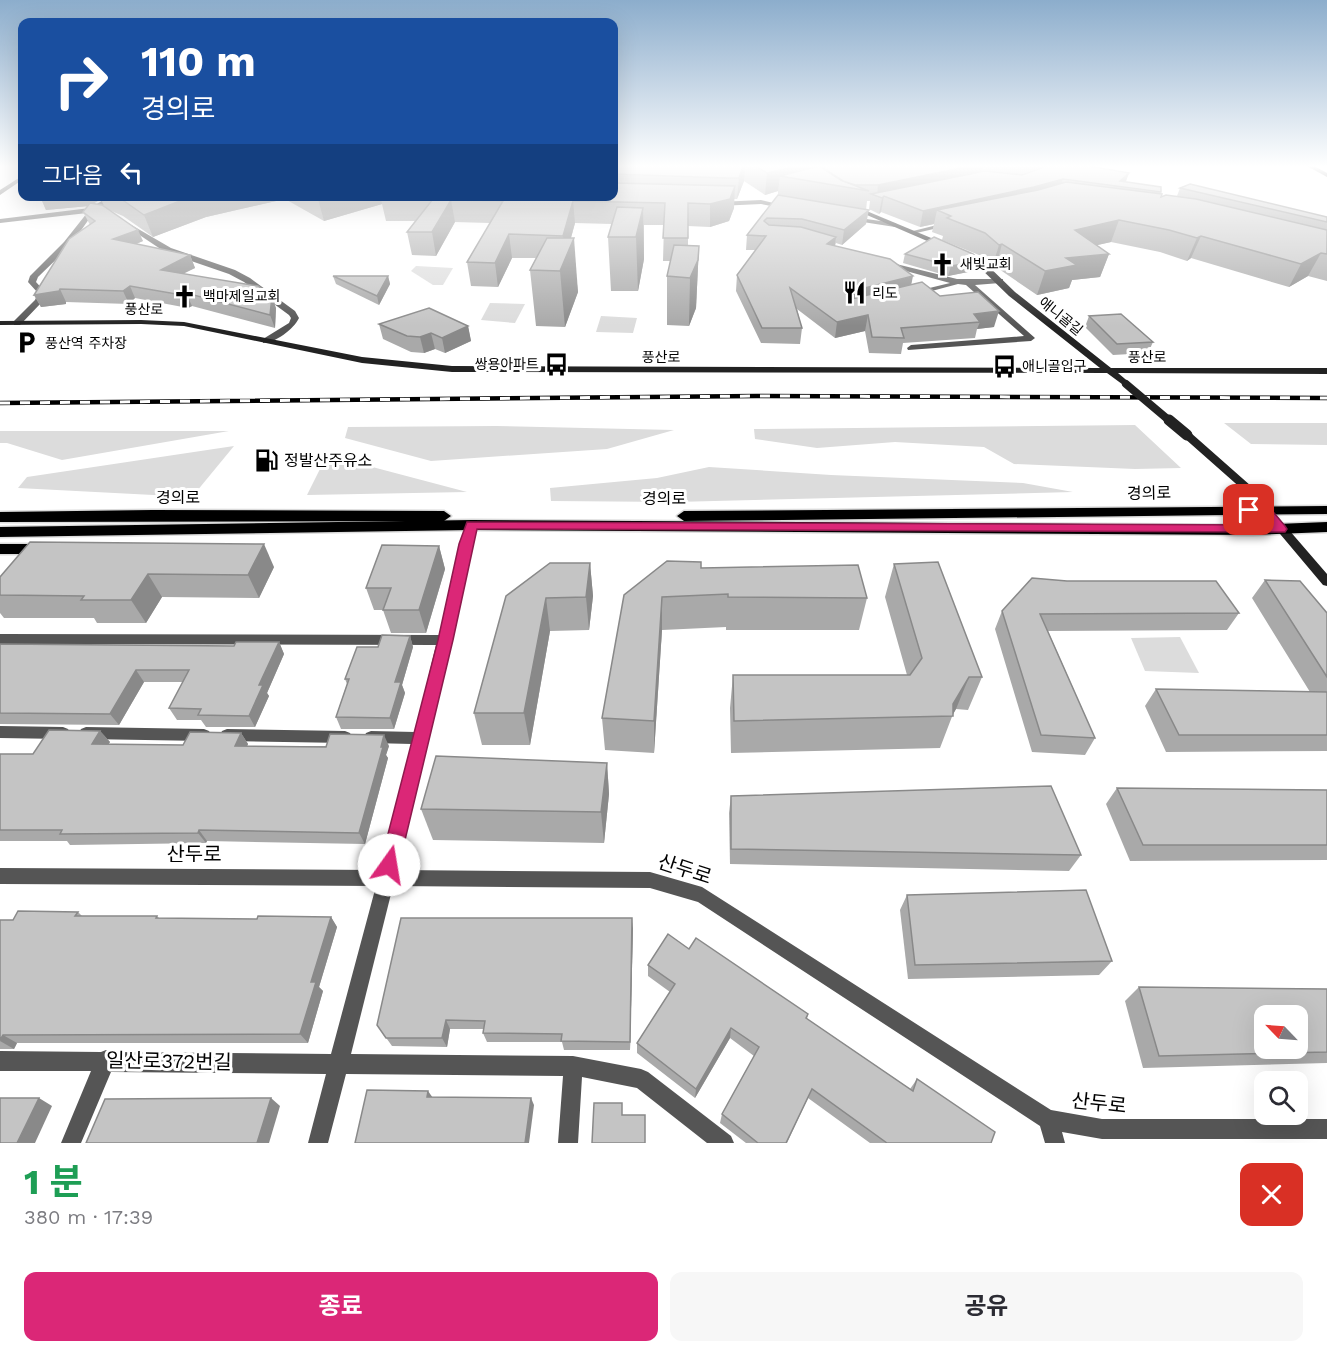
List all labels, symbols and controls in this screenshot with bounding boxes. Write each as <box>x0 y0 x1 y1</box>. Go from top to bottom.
text: 110 m <box>141 37 256 86</box>
icon: right <box>42 42 120 120</box>
text: 경의로 <box>141 93 216 125</box>
icon: left <box>115 156 148 189</box>
text: 그다음 <box>42 163 103 188</box>
church icon: 새빛교회 <box>929 251 955 277</box>
place label: 새빛교회 <box>960 256 1012 272</box>
restaurant icon: 리도 <box>841 280 867 306</box>
church icon: 백마제일교회 <box>172 283 198 309</box>
place label: 리도 <box>872 285 898 301</box>
place label: 백마제일교회 <box>203 288 280 304</box>
street label: 애니골길 <box>1036 294 1086 338</box>
street label: 풍산로 <box>125 301 164 317</box>
parking icon: 풍산역 주차장 <box>14 330 40 356</box>
place label: 풍산역 주차장 <box>45 335 127 351</box>
street label: 풍산로 <box>642 349 680 365</box>
street label: 풍산로 <box>1128 349 1166 365</box>
bus stop icon: 쌍용아파트 <box>544 351 570 377</box>
bus stop icon: 애니골입구 <box>991 353 1017 379</box>
place label: 쌍용아파트 <box>475 356 539 372</box>
place label: 애니골입구 <box>1022 358 1087 374</box>
fuel station icon: 정발산주유소 <box>253 447 279 473</box>
place label: 정발산주유소 <box>284 451 372 470</box>
street label: 경의로 <box>1127 483 1172 503</box>
pin <box>1223 484 1274 535</box>
street label: 경의로 <box>156 488 200 507</box>
street label: 경의로 <box>642 489 686 508</box>
icon: arrive <box>1232 493 1265 526</box>
position arrow <box>357 833 421 897</box>
street label: 산두로 <box>166 842 222 866</box>
street label: 산두로 <box>655 849 715 889</box>
north arrow <box>1254 1005 1308 1059</box>
map controls <box>1254 1005 1308 1125</box>
street label: 일산로372번길 <box>106 1048 232 1074</box>
button: search <box>1254 1071 1308 1125</box>
street label: 산두로 <box>1070 1088 1128 1118</box>
text: 1 분 <box>24 1161 83 1203</box>
button: close <box>1240 1163 1303 1226</box>
text: 380 m · 17:39 <box>24 1205 153 1229</box>
button: 종료 <box>24 1272 658 1341</box>
button: 공유 <box>670 1272 1303 1341</box>

